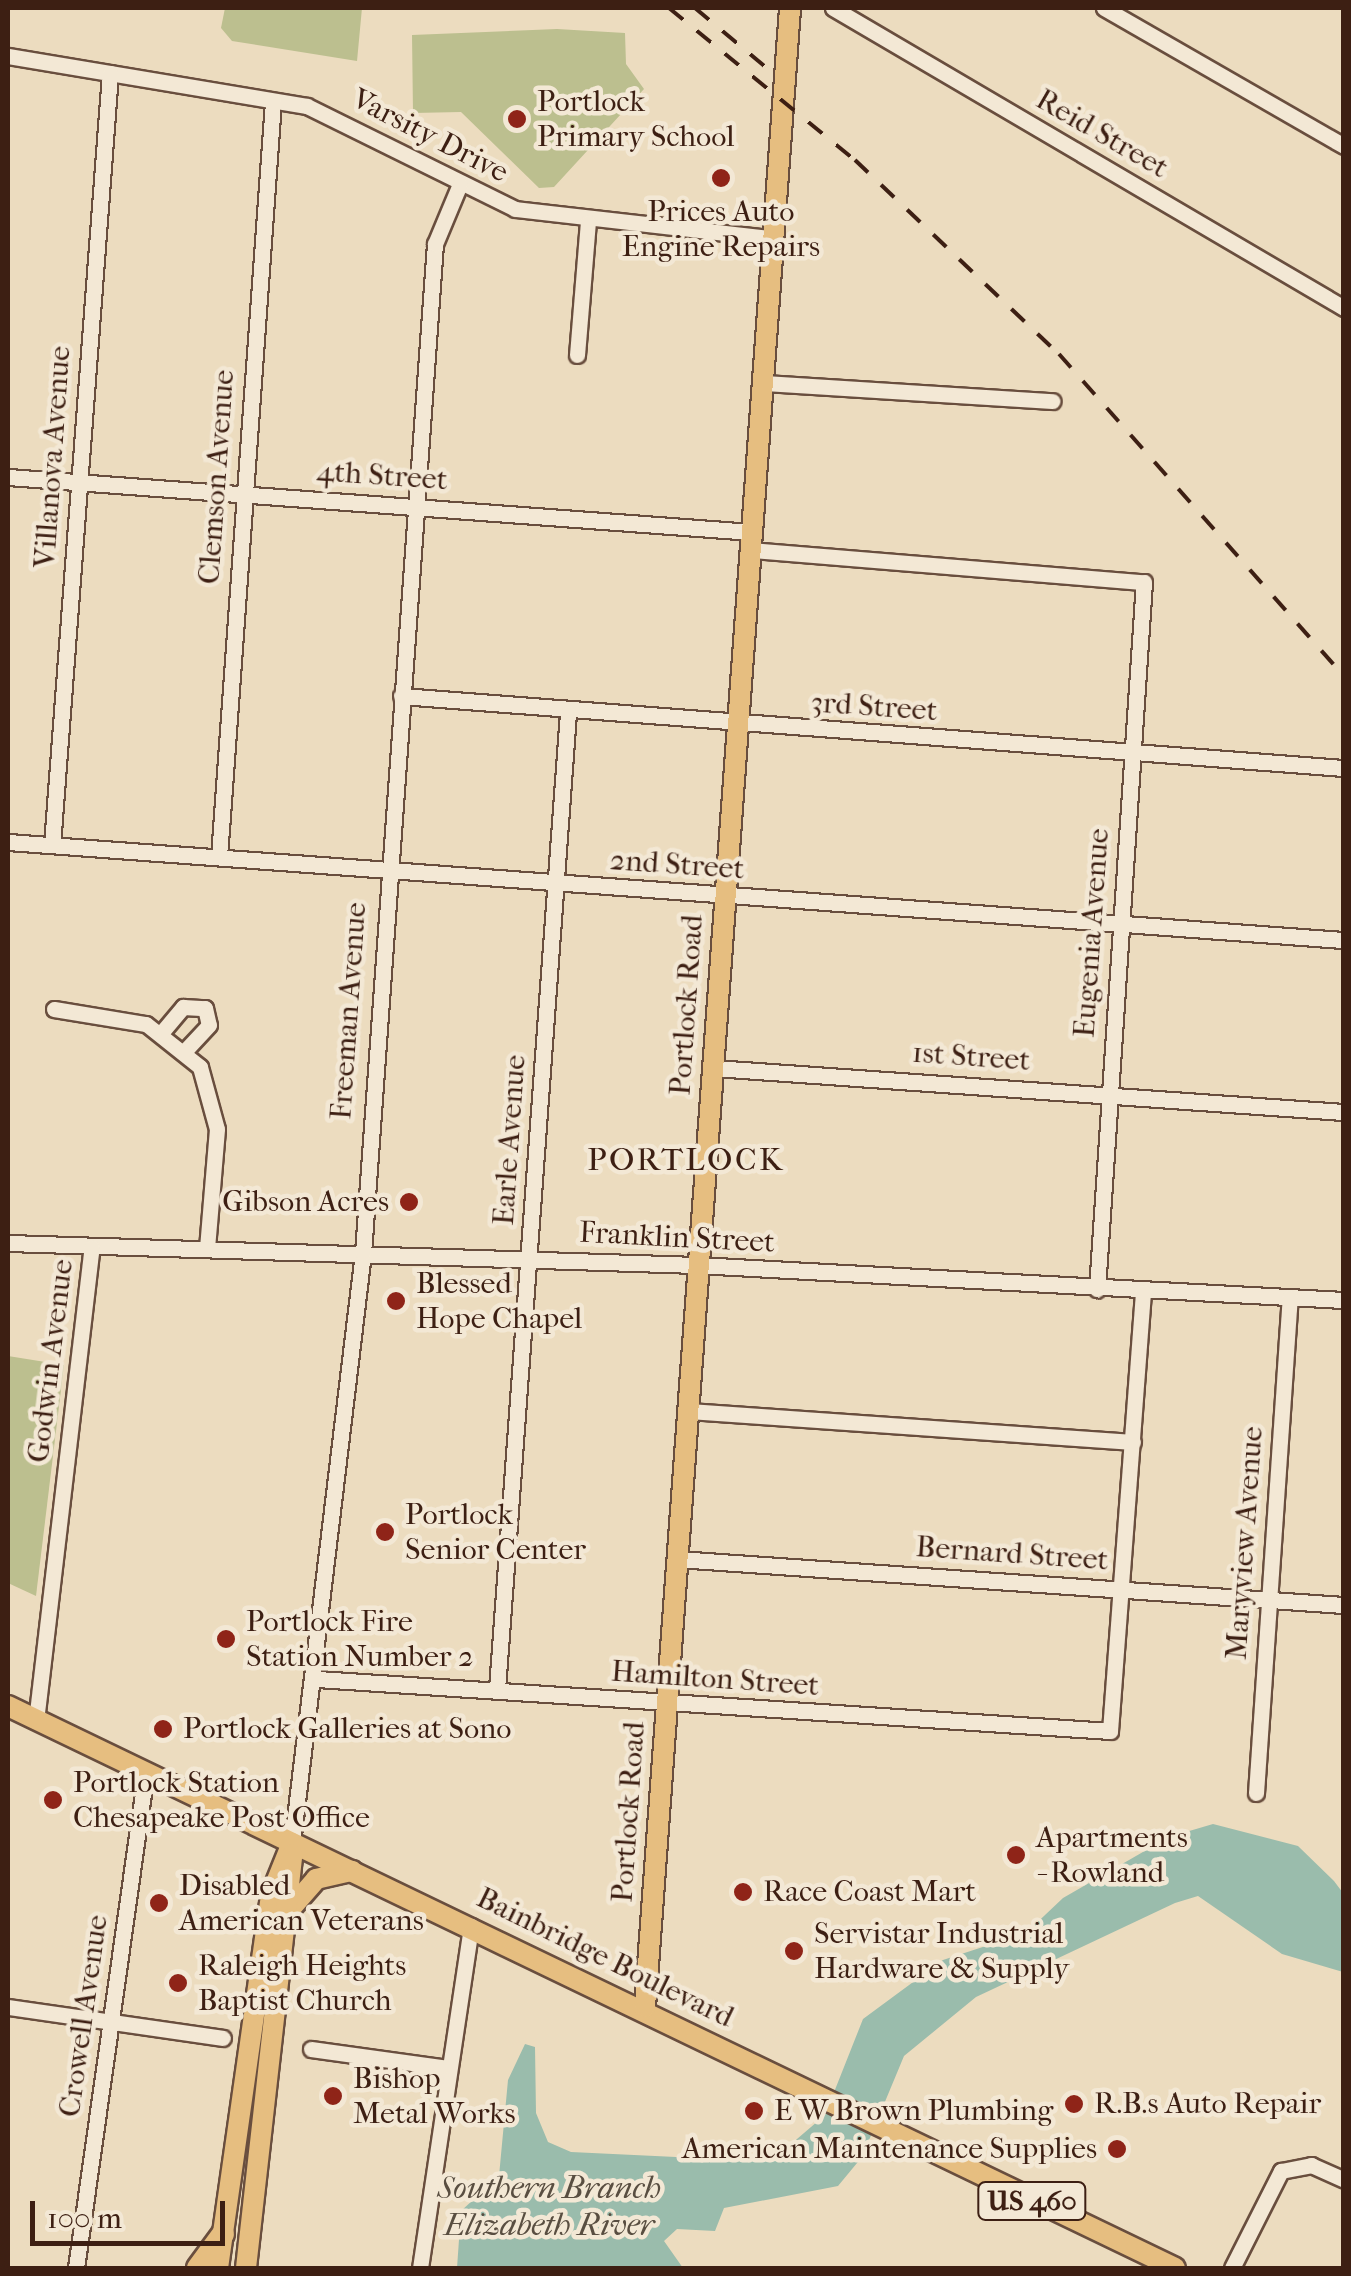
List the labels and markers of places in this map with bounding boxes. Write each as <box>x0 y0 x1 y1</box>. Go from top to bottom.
place label: Portlock Primary School <box>537 84 734 154</box>
marker: Portlock Primary School <box>506 108 528 130</box>
marker: Prices Auto Engine Repairs <box>710 167 732 189</box>
place label: Prices Auto Engine Repairs <box>622 194 820 264</box>
place label: Gibson Acres <box>222 1184 389 1220</box>
marker: Gibson Acres <box>398 1191 420 1213</box>
place label: Blessed Hope Chapel <box>416 1266 582 1336</box>
marker: Blessed Hope Chapel <box>385 1290 407 1312</box>
place label: Portlock Senior Center <box>405 1497 586 1568</box>
marker: Portlock Senior Center <box>374 1521 396 1543</box>
place label: Portlock Fire Station Number 2 <box>246 1604 473 1674</box>
marker: Portlock Fire Station Number 2 <box>215 1628 237 1650</box>
place label: Portlock Galleries at Sono <box>183 1711 511 1747</box>
marker: Portlock Galleries at Sono <box>152 1718 174 1740</box>
place label: Portlock Station Chesapeake Post Office <box>73 1765 370 1836</box>
marker: Portlock Station Chesapeake Post Office <box>42 1789 64 1811</box>
place label: Apartments - Rowland <box>1036 1820 1188 1890</box>
marker: Apartments - Rowland <box>1005 1844 1027 1866</box>
place label: Disabled American Veterans <box>179 1868 424 1938</box>
place label: Race Coast Mart <box>763 1874 976 1910</box>
marker: Race Coast Mart <box>732 1881 754 1903</box>
marker: Disabled American Veterans <box>148 1892 170 1914</box>
place label: Servistar Industrial Hardware & Supply <box>814 1916 1069 1986</box>
marker: Servistar Industrial Hardware & Supply <box>783 1940 805 1962</box>
place label: Raleigh Heights Baptist Church <box>198 1948 406 2018</box>
marker: Raleigh Heights Baptist Church <box>167 1972 189 1994</box>
place label: Bishop Metal Works <box>353 2061 516 2132</box>
marker: Bishop Metal Works <box>322 2085 344 2107</box>
place label: R.B.s Auto Repair <box>1094 2086 1321 2122</box>
place label: E W Brown Plumbing <box>774 2093 1053 2129</box>
marker: R.B.s Auto Repair <box>1063 2093 1085 2115</box>
marker: E W Brown Plumbing <box>743 2100 765 2122</box>
place label: American Maintenance Supplies <box>682 2131 1097 2167</box>
marker: American Maintenance Supplies <box>1106 2138 1128 2160</box>

